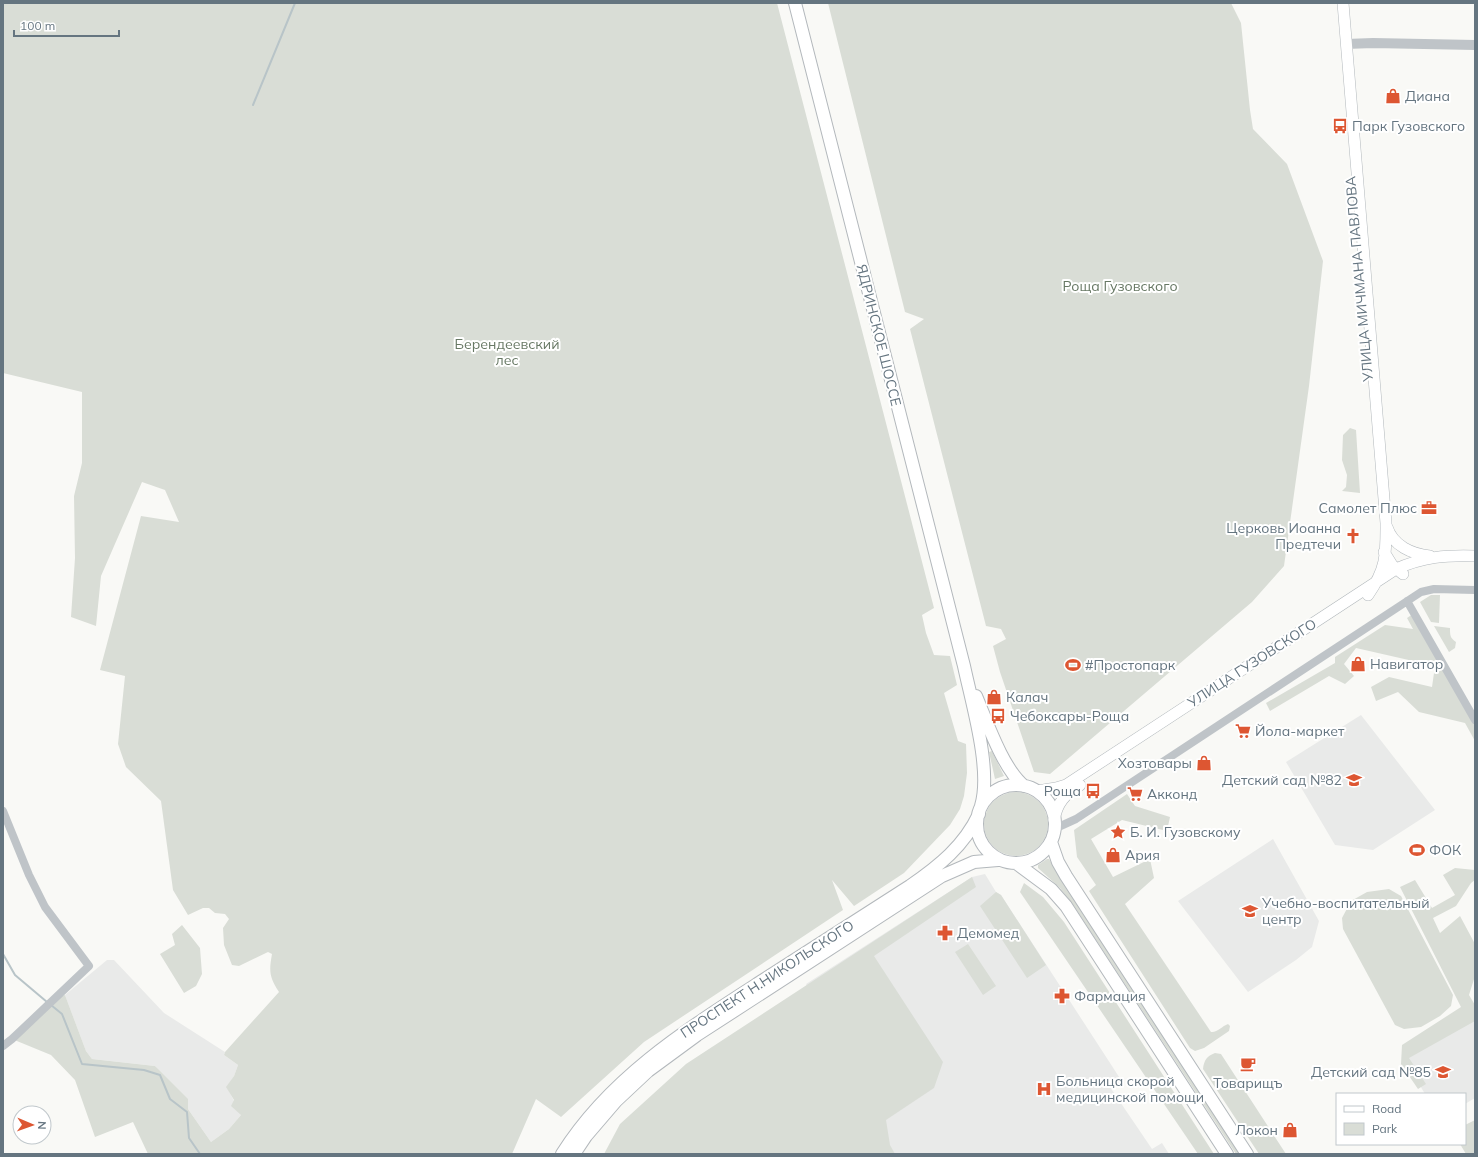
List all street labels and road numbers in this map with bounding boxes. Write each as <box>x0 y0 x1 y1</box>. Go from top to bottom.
street label: УЛИЦА МИЧМАНА ПАВЛОВА <box>1341 175 1377 384</box>
street label: ЯДРИНСКОЕ ШОССЕ <box>853 262 905 408</box>
street label: УЛИЦА ГУЗОВСКОГО <box>1183 615 1320 712</box>
street label: ПРОСПЕКТ Н.НИКОЛЬСКОГО <box>677 916 857 1042</box>

